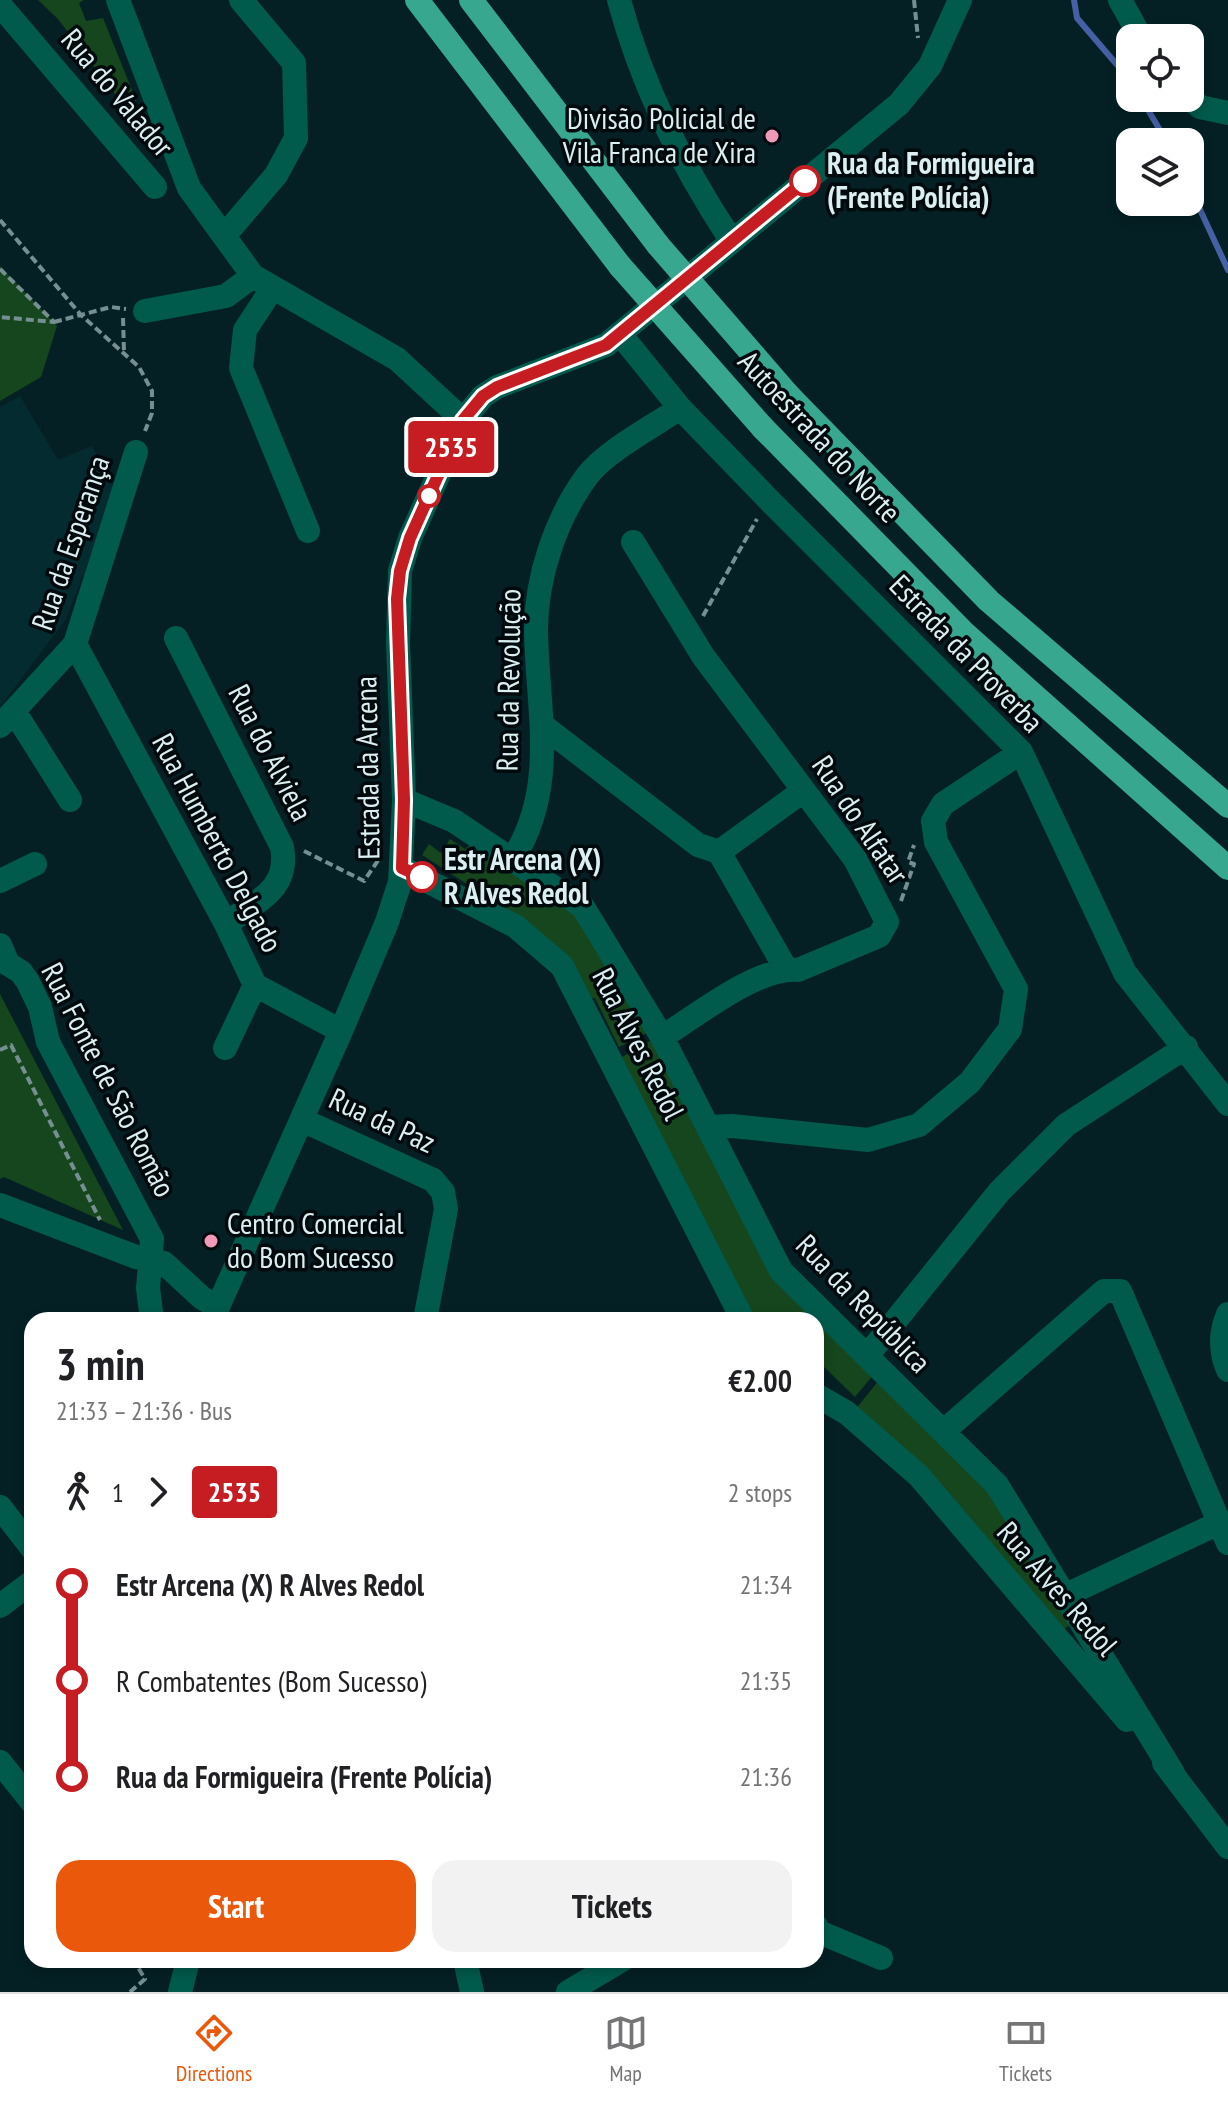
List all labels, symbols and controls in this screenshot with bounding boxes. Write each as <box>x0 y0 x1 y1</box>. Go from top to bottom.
street label: Rua do Valador <box>53 20 183 165</box>
map controls <box>1116 24 1204 216</box>
button: locate <box>1116 24 1204 112</box>
place label: Divisão Policial de Vila Franca de Xira <box>562 98 756 171</box>
marker: Divisão Policial de Vila Franca de Xira <box>763 127 781 145</box>
button: layers <box>1116 128 1204 216</box>
place label: Rua da Formigueira (Frente Polícia) <box>827 143 1035 216</box>
marker: Rua da Formigueira (Frente Polícia) <box>790 166 820 196</box>
street label: Autoestrada do Norte <box>730 342 910 530</box>
line badge: 2535 <box>395 421 507 473</box>
text: 2535 <box>424 428 478 465</box>
street label: Rua da Esperança <box>22 450 118 635</box>
unlabelled marker <box>418 485 440 507</box>
street label: Estrada da Proverba <box>882 566 1052 740</box>
street label: Rua da Revolução <box>486 588 529 772</box>
street label: Estrada da Arcena <box>345 676 388 860</box>
street label: Rua do Alviela <box>220 678 322 827</box>
street label: Rua Humberto Delgado <box>144 726 292 958</box>
street label: Rua do Alfatar <box>804 747 919 891</box>
place label: Estr Arcena (X) R Alves Redol <box>444 839 601 912</box>
marker: Estr Arcena (X) R Alves Redol <box>407 862 437 892</box>
street label: Rua Fonte de São Romão <box>33 956 185 1203</box>
street label: Rua Alves Redol <box>584 961 694 1126</box>
street label: Rua da Paz <box>323 1078 442 1161</box>
place label: Centro Comercial do Bom Sucesso <box>227 1203 403 1276</box>
street label: Rua da República <box>788 1225 940 1381</box>
marker: Centro Comercial do Bom Sucesso <box>202 1232 220 1250</box>
text: 3 min <box>56 1335 145 1392</box>
text: €2.00 <box>728 1361 792 1400</box>
text: 21:33 – 21:36 · Bus <box>56 1394 232 1427</box>
icon: walk <box>56 1470 100 1514</box>
icon: forward <box>136 1470 180 1514</box>
text: 2535 <box>208 1473 261 1510</box>
text: 1 <box>112 1476 124 1509</box>
text: 2 stops <box>728 1476 792 1509</box>
street label: Rua Alves Redol <box>989 1513 1127 1663</box>
text: Estr Arcena (X) R Alves Redol <box>116 1565 424 1604</box>
text: 21:34 <box>740 1568 792 1601</box>
text: R Combatentes (Bom Sucesso) <box>116 1661 426 1700</box>
text: 21:35 <box>740 1664 792 1697</box>
text: Rua da Formigueira (Frente Polícia) <box>116 1757 492 1796</box>
text: 21:36 <box>740 1760 792 1793</box>
button: Start <box>56 1860 416 1952</box>
button: Tickets <box>432 1860 792 1952</box>
tab: Directions <box>176 2011 252 2087</box>
tab: Map <box>604 2011 648 2087</box>
tab: Tickets <box>999 2011 1052 2087</box>

